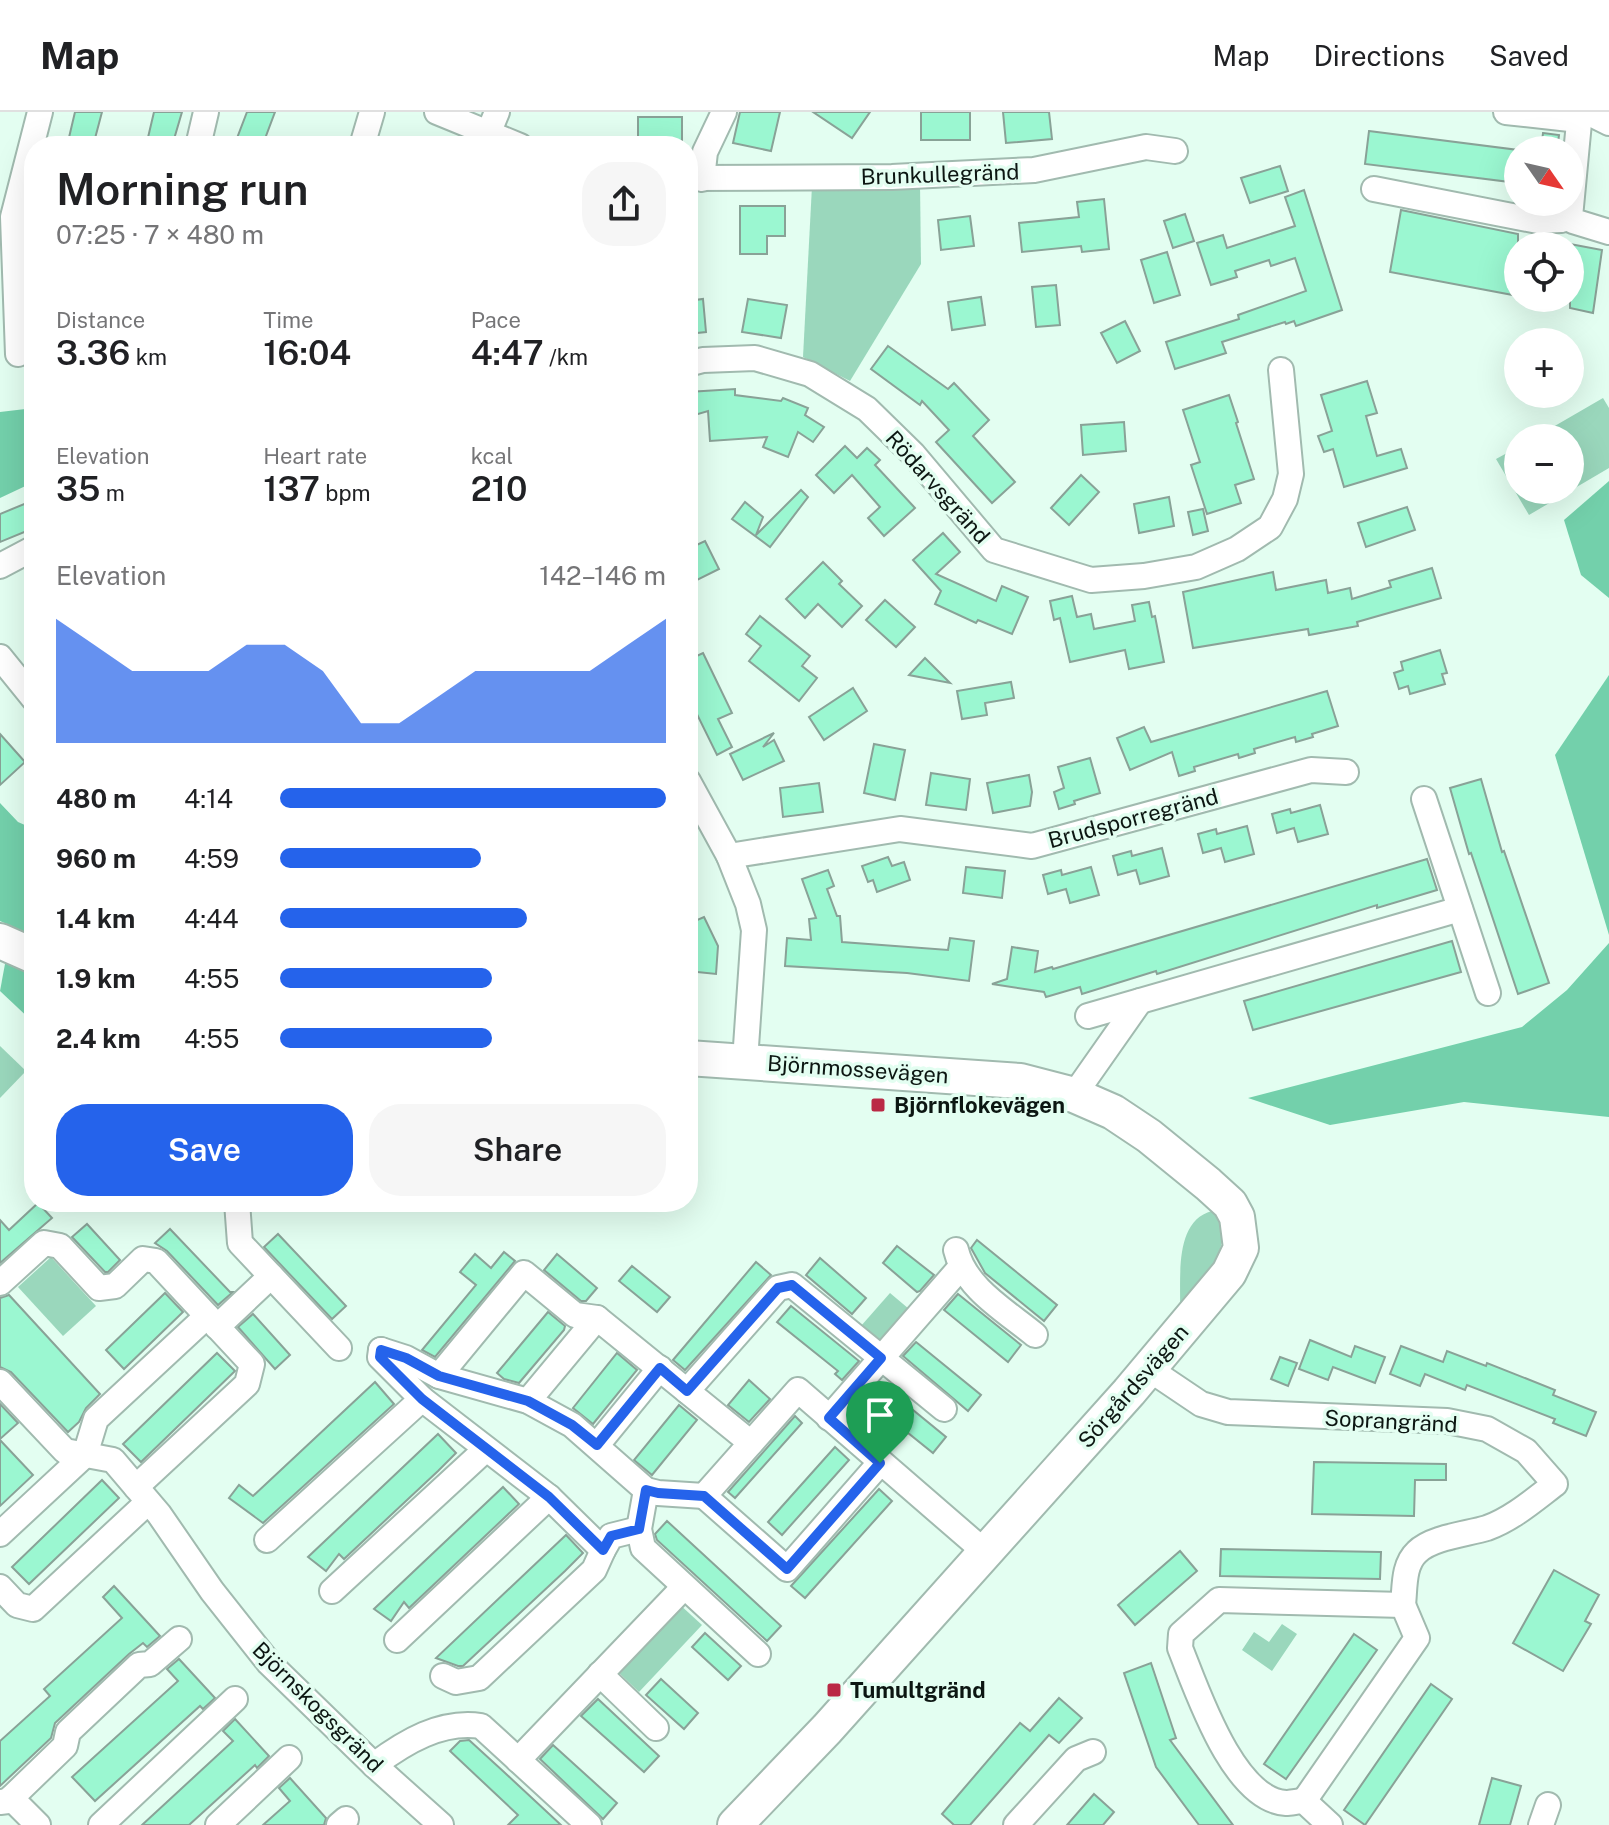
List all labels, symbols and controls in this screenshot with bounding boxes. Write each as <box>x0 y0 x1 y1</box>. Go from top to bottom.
text: Map <box>40 33 119 78</box>
text: Map <box>1213 39 1269 72</box>
text: Directions <box>1313 39 1445 72</box>
text: Saved <box>1489 39 1569 72</box>
north arrow <box>1504 136 1584 216</box>
map controls <box>1504 136 1584 504</box>
street label: Brunkullegränd <box>860 158 1020 190</box>
button: share <box>582 162 666 246</box>
text: Morning run <box>56 163 309 215</box>
text: 07:25 · 7 × 480 m <box>56 219 264 250</box>
button: locate <box>1504 232 1584 312</box>
text: Distance <box>56 307 145 333</box>
text: Time <box>263 307 313 333</box>
text: Pace <box>471 307 521 333</box>
button: + <box>1504 328 1584 408</box>
text: 3.36 <box>56 333 130 373</box>
text: 16:04 <box>263 333 351 373</box>
text: 4:47 <box>471 333 544 373</box>
text: km <box>130 344 167 370</box>
text: /km <box>544 344 588 370</box>
button: − <box>1504 424 1584 504</box>
street label: Rödarvsgränd <box>880 425 996 549</box>
text: Elevation <box>56 443 149 469</box>
text: Heart rate <box>263 443 367 469</box>
text: kcal <box>471 443 513 469</box>
text: 35 <box>56 469 100 509</box>
text: 137 <box>263 469 320 509</box>
text: 210 <box>471 469 527 509</box>
text: m <box>100 480 125 506</box>
text: bpm <box>320 480 371 506</box>
text: Elevation <box>56 560 166 591</box>
text: 142–146 m <box>539 560 666 591</box>
text: 480 m <box>56 783 136 814</box>
text: 4:14 <box>184 783 233 814</box>
street label: Brudsporregränd <box>1045 783 1221 853</box>
text: 960 m <box>56 843 136 874</box>
text: 4:59 <box>184 843 239 874</box>
text: 1.4 km <box>56 903 135 934</box>
text: 4:44 <box>184 903 239 934</box>
text: 1.9 km <box>56 963 135 994</box>
text: 4:55 <box>184 963 240 994</box>
text: 2.4 km <box>56 1023 141 1054</box>
text: 4:55 <box>184 1023 240 1054</box>
street label: Björnmossevägen <box>767 1050 949 1088</box>
place label: Björnflokevägen <box>894 1092 1065 1118</box>
marker: Björnflokevägen <box>869 1096 887 1114</box>
button: Save <box>56 1104 353 1196</box>
button: Share <box>369 1104 666 1196</box>
street label: Sörgårdsvägen <box>1072 1319 1194 1453</box>
pin <box>846 1381 914 1463</box>
icon: arrive <box>858 1393 902 1437</box>
street label: Soprangränd <box>1324 1405 1458 1437</box>
street label: Björnskogsgränd <box>247 1636 389 1778</box>
place label: Tumultgränd <box>850 1677 986 1703</box>
marker: Tumultgränd <box>825 1681 843 1699</box>

